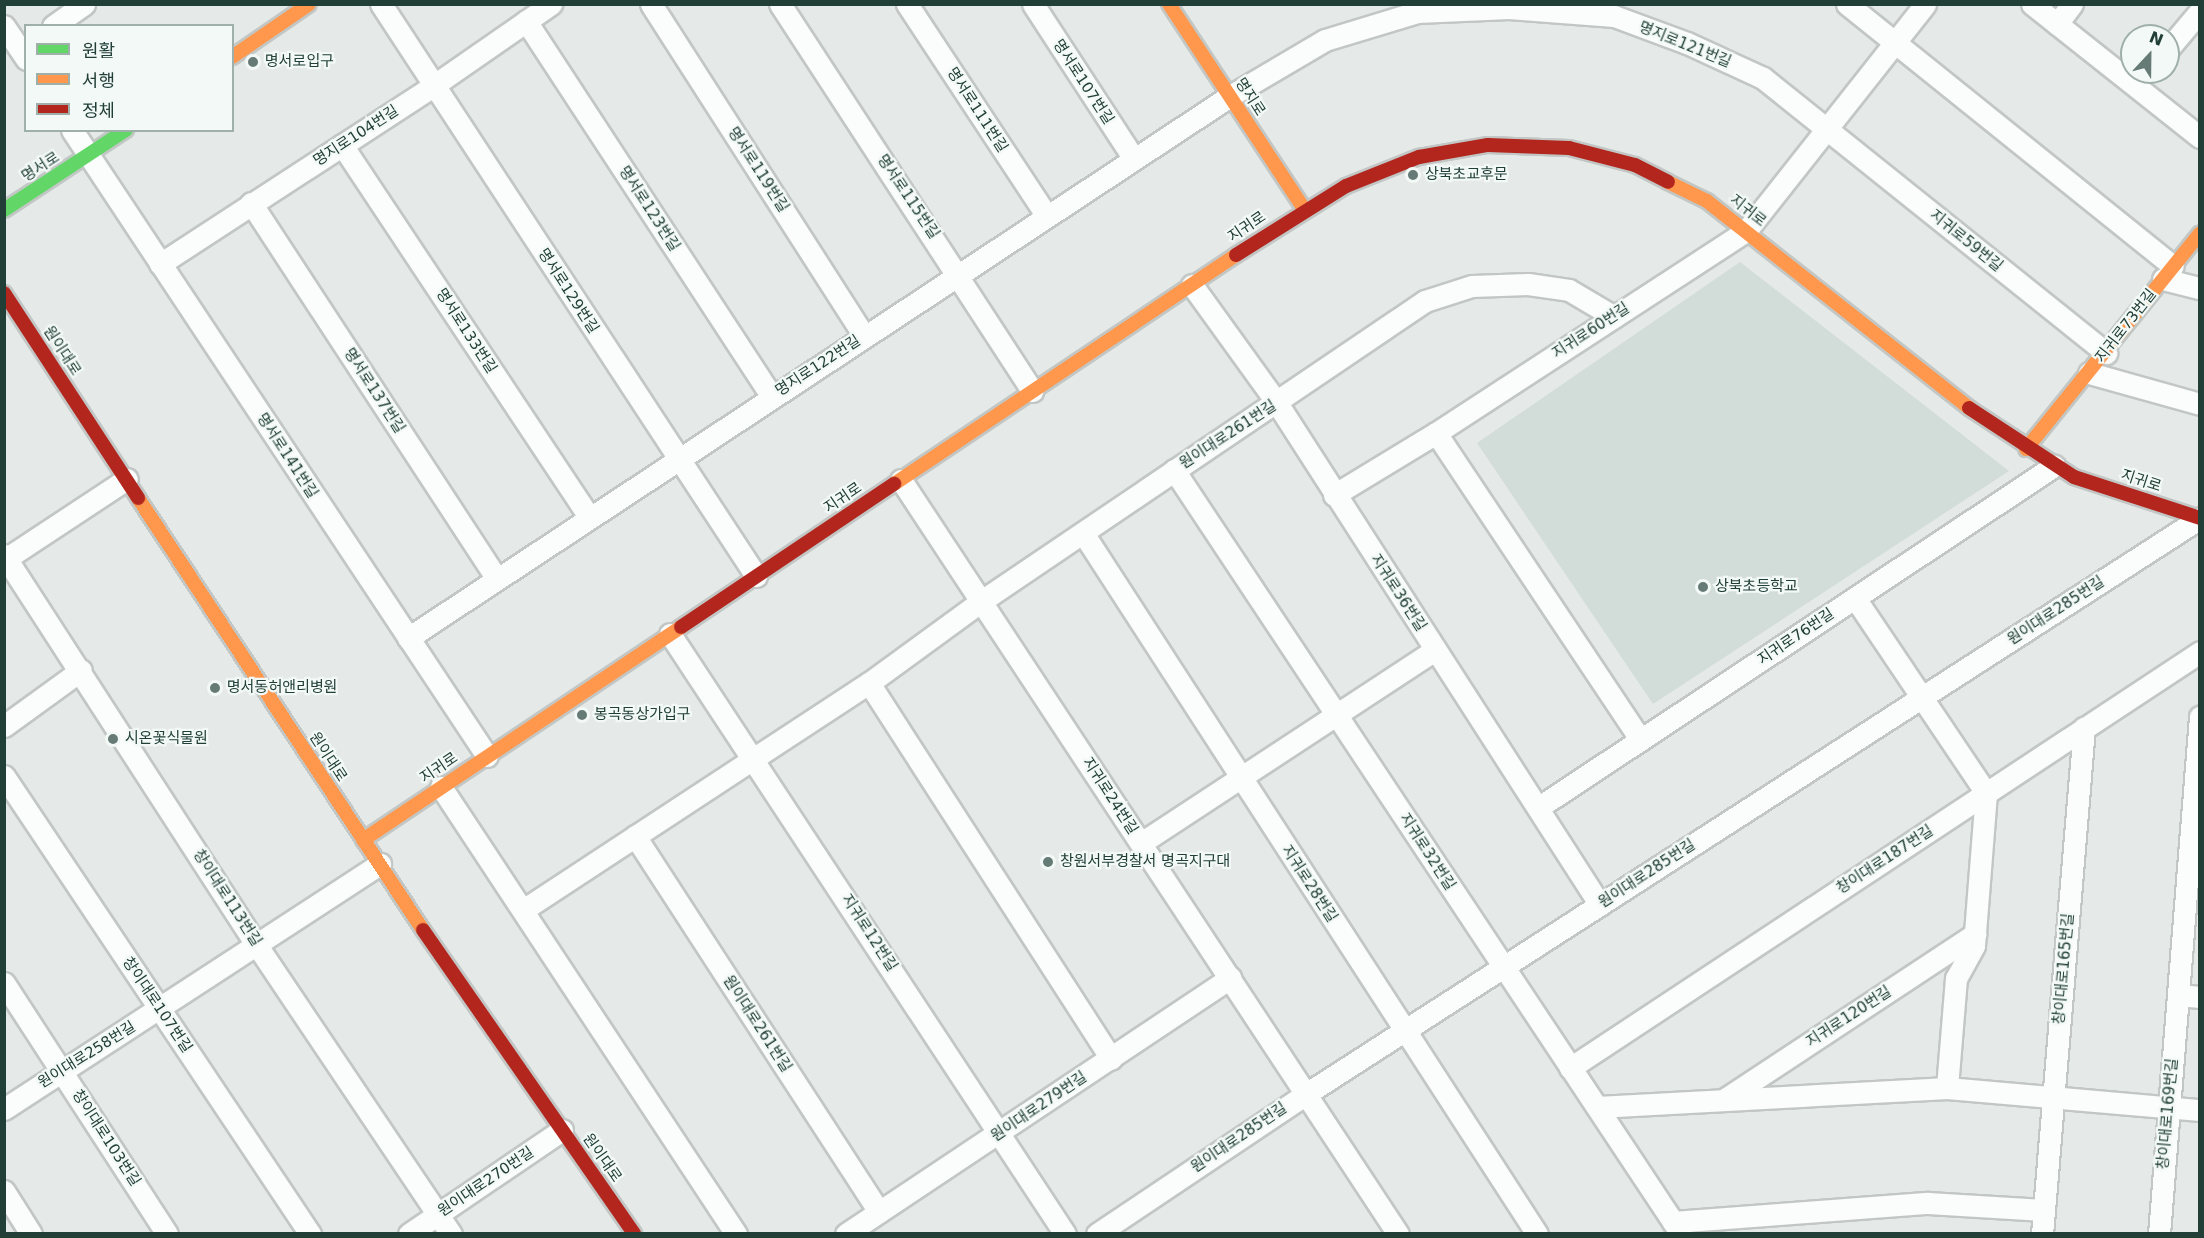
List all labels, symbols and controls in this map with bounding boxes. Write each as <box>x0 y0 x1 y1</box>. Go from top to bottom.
street label: 명지로121번길 <box>1636 18 1734 72</box>
legend <box>24 24 234 132</box>
north arrow <box>2120 24 2180 84</box>
text: N <box>2146 27 2166 50</box>
street label: 명서로107번길 <box>1049 36 1117 128</box>
text: 원활 <box>82 40 115 61</box>
place label: 명서로입구 <box>265 53 334 71</box>
marker: 명서로입구 <box>246 55 260 69</box>
street label: 명서로111번길 <box>943 64 1011 156</box>
text: 서행 <box>82 70 115 91</box>
street label: 명지로 <box>1231 75 1269 119</box>
text: 정체 <box>82 100 115 121</box>
street label: 명지로104번길 <box>310 102 402 170</box>
street label: 명서로119번길 <box>724 124 792 216</box>
street label: 명서로 <box>19 148 63 186</box>
street label: 명서로115번길 <box>873 151 943 243</box>
street label: 명서로123번길 <box>615 163 683 255</box>
place label: 상북초교후문 <box>1425 166 1508 184</box>
marker: 상북초교후문 <box>1406 168 1420 182</box>
street label: 지귀로 <box>1726 191 1770 231</box>
street label: 지귀로59번길 <box>1926 206 2006 276</box>
street label: 지귀로 <box>1225 208 1269 246</box>
street label: 명서로129번길 <box>534 245 602 337</box>
street label: 명서로133번길 <box>432 285 500 377</box>
street label: 지귀로73번길 <box>2092 286 2160 366</box>
street label: 지귀로60번길 <box>1549 299 1633 363</box>
street label: 원이대로 <box>39 323 85 379</box>
street label: 명지로122번길 <box>772 332 864 400</box>
street label: 명서로137번길 <box>340 345 408 437</box>
street label: 원이대로261번길 <box>1176 397 1280 473</box>
street label: 명서로141번길 <box>253 410 321 502</box>
street label: 지귀로 <box>2119 466 2163 496</box>
street label: 지귀로 <box>821 479 865 517</box>
street label: 지귀로36번길 <box>1366 551 1430 635</box>
street label: 원이대로285번길 <box>2004 573 2108 649</box>
place label: 상북초등학교 <box>1715 578 1798 596</box>
marker: 상북초등학교 <box>1696 580 1710 594</box>
street label: 지귀로76번길 <box>1754 605 1838 669</box>
place label: 명서동허앤리병원 <box>227 679 337 697</box>
marker: 명서동허앤리병원 <box>208 681 222 695</box>
place label: 봉곡동상가입구 <box>594 706 691 724</box>
marker: 봉곡동상가입구 <box>575 708 589 722</box>
street label: 원이대로 <box>305 729 351 785</box>
place label: 시온꽃식물원 <box>125 730 208 748</box>
marker: 시온꽃식물원 <box>106 732 120 746</box>
street label: 지귀로 <box>417 749 461 787</box>
street label: 지귀로24번길 <box>1078 754 1142 838</box>
street label: 지귀로32번길 <box>1395 810 1459 894</box>
street label: 창이대로187번길 <box>1833 822 1937 898</box>
street label: 원이대로285번길 <box>1595 836 1699 912</box>
street label: 지귀로28번길 <box>1277 842 1341 926</box>
street label: 창이대로113번길 <box>189 846 265 950</box>
place label: 창원서부경찰서 명곡지구대 <box>1060 853 1230 871</box>
marker: 창원서부경찰서 명곡지구대 <box>1041 855 1055 869</box>
street label: 지귀로12번길 <box>837 891 901 975</box>
street label: 창이대로165번길 <box>2050 913 2078 1025</box>
street label: 창이대로107번길 <box>118 954 196 1056</box>
street label: 원이대로261번길 <box>719 972 795 1076</box>
street label: 지귀로120번길 <box>1803 983 1895 1051</box>
street label: 원이대로258번길 <box>35 1018 139 1092</box>
street label: 창이대로169번길 <box>2154 1058 2182 1170</box>
street label: 원이대로279번길 <box>988 1068 1090 1146</box>
street label: 창이대로103번길 <box>68 1086 144 1190</box>
street label: 원이대로285번길 <box>1188 1099 1290 1177</box>
street label: 원이대로 <box>579 1130 625 1186</box>
street label: 원이대로270번길 <box>435 1143 537 1221</box>

